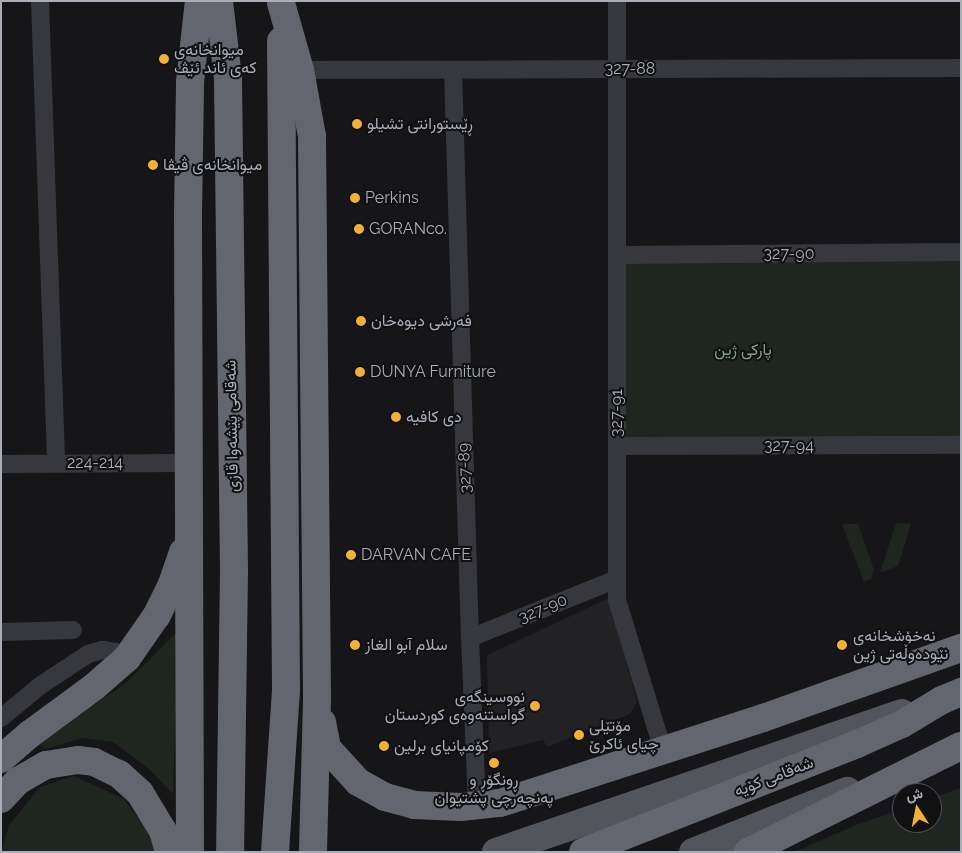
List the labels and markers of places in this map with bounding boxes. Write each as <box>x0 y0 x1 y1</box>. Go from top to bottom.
place label: میوانخانەی کەی ئاند ئێڤ <box>174 40 257 78</box>
marker: میوانخانەی کەی ئاند ئێڤ <box>158 53 170 65</box>
place label: ڕێستورانتی تشیلو <box>367 114 473 134</box>
marker: ڕێستورانتی تشیلو <box>351 118 363 130</box>
place label: میوانخانەی ڤیڤا <box>163 155 262 175</box>
marker: میوانخانەی ڤیڤا <box>147 159 159 171</box>
place label: Perkins <box>365 188 419 208</box>
marker: Perkins <box>349 192 361 204</box>
place label: GORANco. <box>369 219 447 239</box>
marker: GORANco. <box>353 223 365 235</box>
place label: فەرشی دیوەخان <box>371 311 472 331</box>
marker: فەرشی دیوەخان <box>355 315 367 327</box>
place label: DUNYA Furniture <box>370 362 496 382</box>
marker: DUNYA Furniture <box>354 366 366 378</box>
place label: دى كافيه <box>406 407 462 427</box>
marker: دى كافيه <box>390 411 402 423</box>
place label: DARVAN CAFE <box>361 545 471 565</box>
marker: DARVAN CAFE <box>345 549 357 561</box>
place label: نەخۆشخانەی نێودەوڵەتی ژین <box>853 626 948 664</box>
place label: سلام آبو الغاز <box>365 635 448 655</box>
marker: نەخۆشخانەی نێودەوڵەتی ژین <box>835 638 849 652</box>
marker: سلام آبو الغاز <box>349 639 361 651</box>
place label: نووسینگەی گواستنەوەی کوردستان <box>385 687 525 725</box>
marker: نووسینگەی گواستنەوەی کوردستان <box>529 700 541 712</box>
place label: مۆتێلی چیای ئاکرێ <box>589 716 659 754</box>
marker: مۆتێلی چیای ئاکرێ <box>573 729 585 741</box>
place label: کۆمپانیای برلین <box>394 736 489 756</box>
marker: کۆمپانیای برلین <box>378 740 390 752</box>
marker: ڕونگۆڕ و پەنچەرچی پشتیوان <box>488 757 500 769</box>
place label: ڕونگۆڕ و پەنچەرچی پشتیوان <box>434 770 554 808</box>

